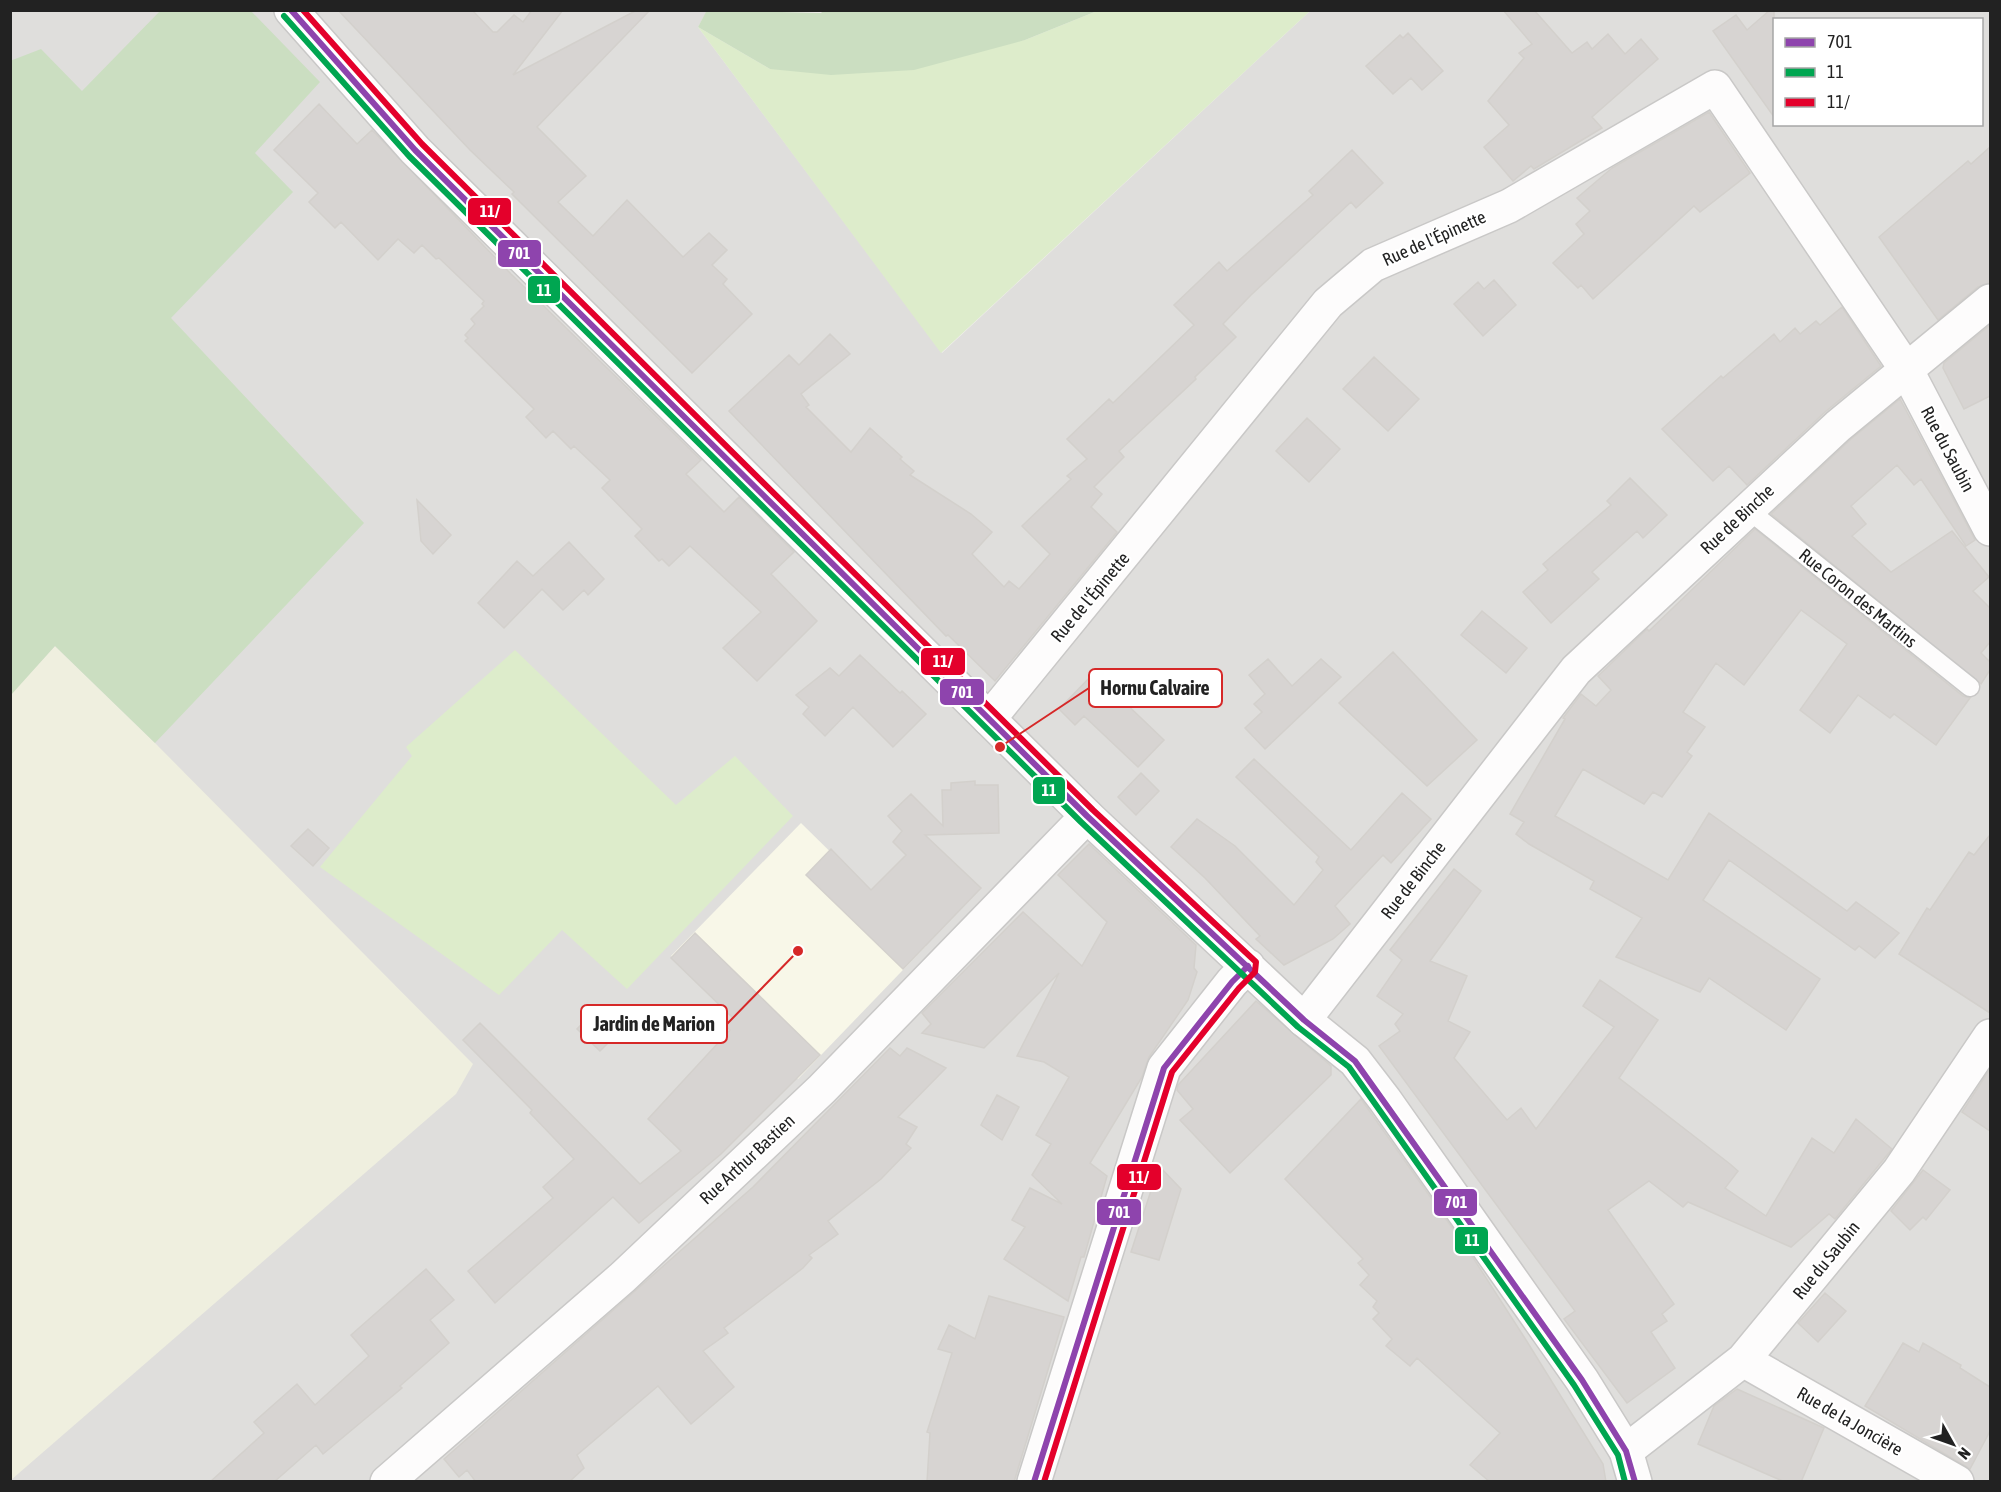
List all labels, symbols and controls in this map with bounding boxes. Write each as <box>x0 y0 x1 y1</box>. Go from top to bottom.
legend <box>1773 18 1983 126</box>
text: 701 <box>1827 31 1852 52</box>
text: 11 <box>1827 61 1844 82</box>
text: 11/ <box>1827 91 1850 112</box>
line badge: 11/ <box>467 197 512 226</box>
text: 11/ <box>480 202 501 220</box>
street label: Rue de l'Épinette <box>1379 206 1489 270</box>
line badge: 701 <box>497 239 542 268</box>
text: 701 <box>508 244 531 262</box>
line badge: 11 <box>527 275 561 304</box>
text: 11 <box>536 281 552 299</box>
street label: Rue du Saubin <box>1917 403 1979 495</box>
street label: Rue de Binche <box>1696 480 1778 558</box>
street label: Rue Coron des Martins <box>1795 544 1921 652</box>
street label: Rue de l'Épinette <box>1046 548 1134 646</box>
line badge: 11/ <box>920 647 966 676</box>
text: 11/ <box>933 652 954 670</box>
callout: Hornu Calvaire <box>1089 669 1222 707</box>
text: Hornu Calvaire <box>1100 676 1210 699</box>
line badge: 701 <box>939 678 985 706</box>
text: 701 <box>951 683 974 701</box>
line badge: 11 <box>1032 776 1066 805</box>
text: 11 <box>1041 781 1057 799</box>
street label: Rue de Binche <box>1376 837 1450 923</box>
callout: Jardin de Marion <box>581 1005 727 1043</box>
text: Jardin de Marion <box>592 1012 715 1035</box>
street label: Rue Arthur Bastien <box>695 1110 799 1208</box>
line badge: 11/ <box>1116 1163 1162 1191</box>
text: 11/ <box>1129 1168 1150 1186</box>
line badge: 701 <box>1433 1188 1478 1217</box>
text: 701 <box>1445 1193 1468 1211</box>
line badge: 701 <box>1096 1198 1142 1226</box>
text: 701 <box>1108 1203 1131 1221</box>
street label: Rue du Saubin <box>1788 1217 1864 1303</box>
line badge: 11 <box>1454 1226 1489 1255</box>
text: 11 <box>1464 1231 1480 1249</box>
street label: Rue de la Joncière <box>1793 1382 1907 1460</box>
north arrow <box>1923 1414 1983 1474</box>
text: N <box>1955 1444 1974 1463</box>

